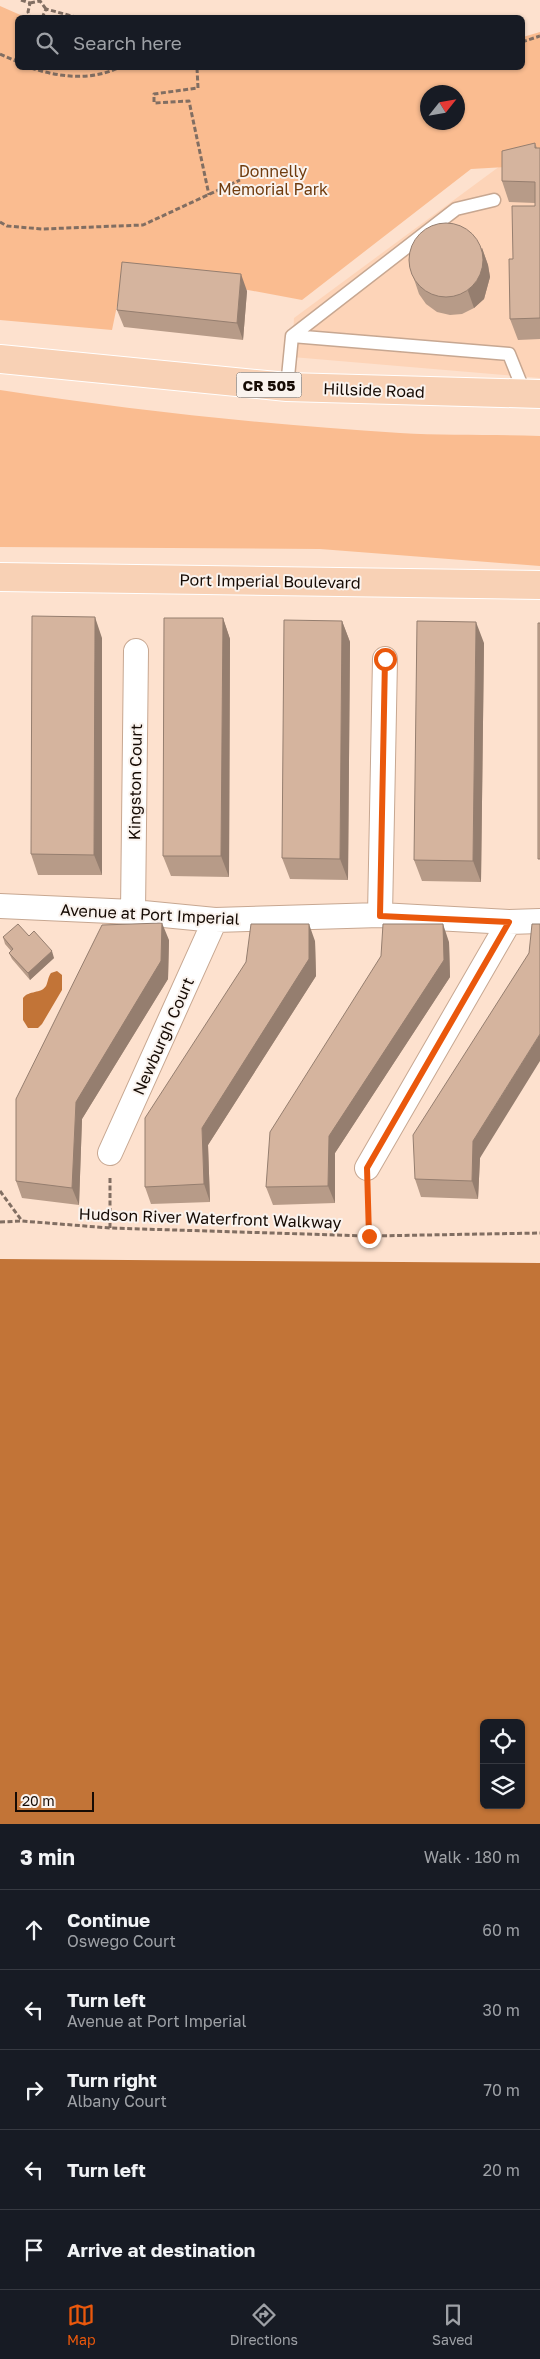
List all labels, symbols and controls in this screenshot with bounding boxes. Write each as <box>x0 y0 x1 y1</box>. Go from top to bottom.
search box <box>15 15 525 70</box>
icon: search <box>33 29 61 57</box>
text: Search here <box>73 31 182 54</box>
north arrow <box>420 85 465 130</box>
park label: Donnelly Memorial Park <box>218 161 328 199</box>
road number: CR 505 <box>236 372 302 398</box>
street label: Hillside Road <box>323 378 425 402</box>
street label: Port Imperial Boulevard <box>179 569 361 593</box>
route start <box>374 648 397 671</box>
street label: Kingston Court <box>124 724 146 840</box>
street label: Avenue at Port Imperial <box>60 899 240 929</box>
street label: Newburgh Court <box>128 974 198 1098</box>
street label: Hudson River Waterfront Walkway <box>78 1203 342 1233</box>
route end <box>358 1225 381 1248</box>
map controls <box>480 1719 525 1809</box>
button: locate <box>480 1719 525 1764</box>
button: layers <box>480 1764 525 1809</box>
scale bar <box>15 1789 94 1812</box>
text: 20 m <box>22 1792 55 1809</box>
text: 3 min <box>20 1844 75 1870</box>
text: Walk · 180 m <box>424 1847 520 1867</box>
text: Continue <box>67 1908 150 1931</box>
icon: ahead <box>20 1916 48 1944</box>
text: 60 m <box>482 1920 520 1940</box>
text: Oswego Court <box>67 1931 176 1951</box>
text: Turn left <box>67 1988 146 2011</box>
icon: left <box>20 1996 48 2024</box>
text: 30 m <box>483 2000 520 2020</box>
text: Avenue at Port Imperial <box>67 2011 247 2031</box>
text: Turn right <box>67 2068 157 2091</box>
icon: right <box>20 2076 48 2104</box>
text: 70 m <box>483 2080 520 2100</box>
text: Albany Court <box>67 2091 167 2111</box>
icon: left <box>20 2156 48 2184</box>
text: Turn left <box>67 2158 146 2181</box>
text: 20 m <box>483 2160 520 2180</box>
icon: arrive <box>20 2236 48 2264</box>
text: Arrive at destination <box>67 2238 255 2261</box>
tab: Map <box>67 2301 96 2348</box>
tab: Directions <box>230 2301 298 2348</box>
tab: Saved <box>432 2301 473 2348</box>

